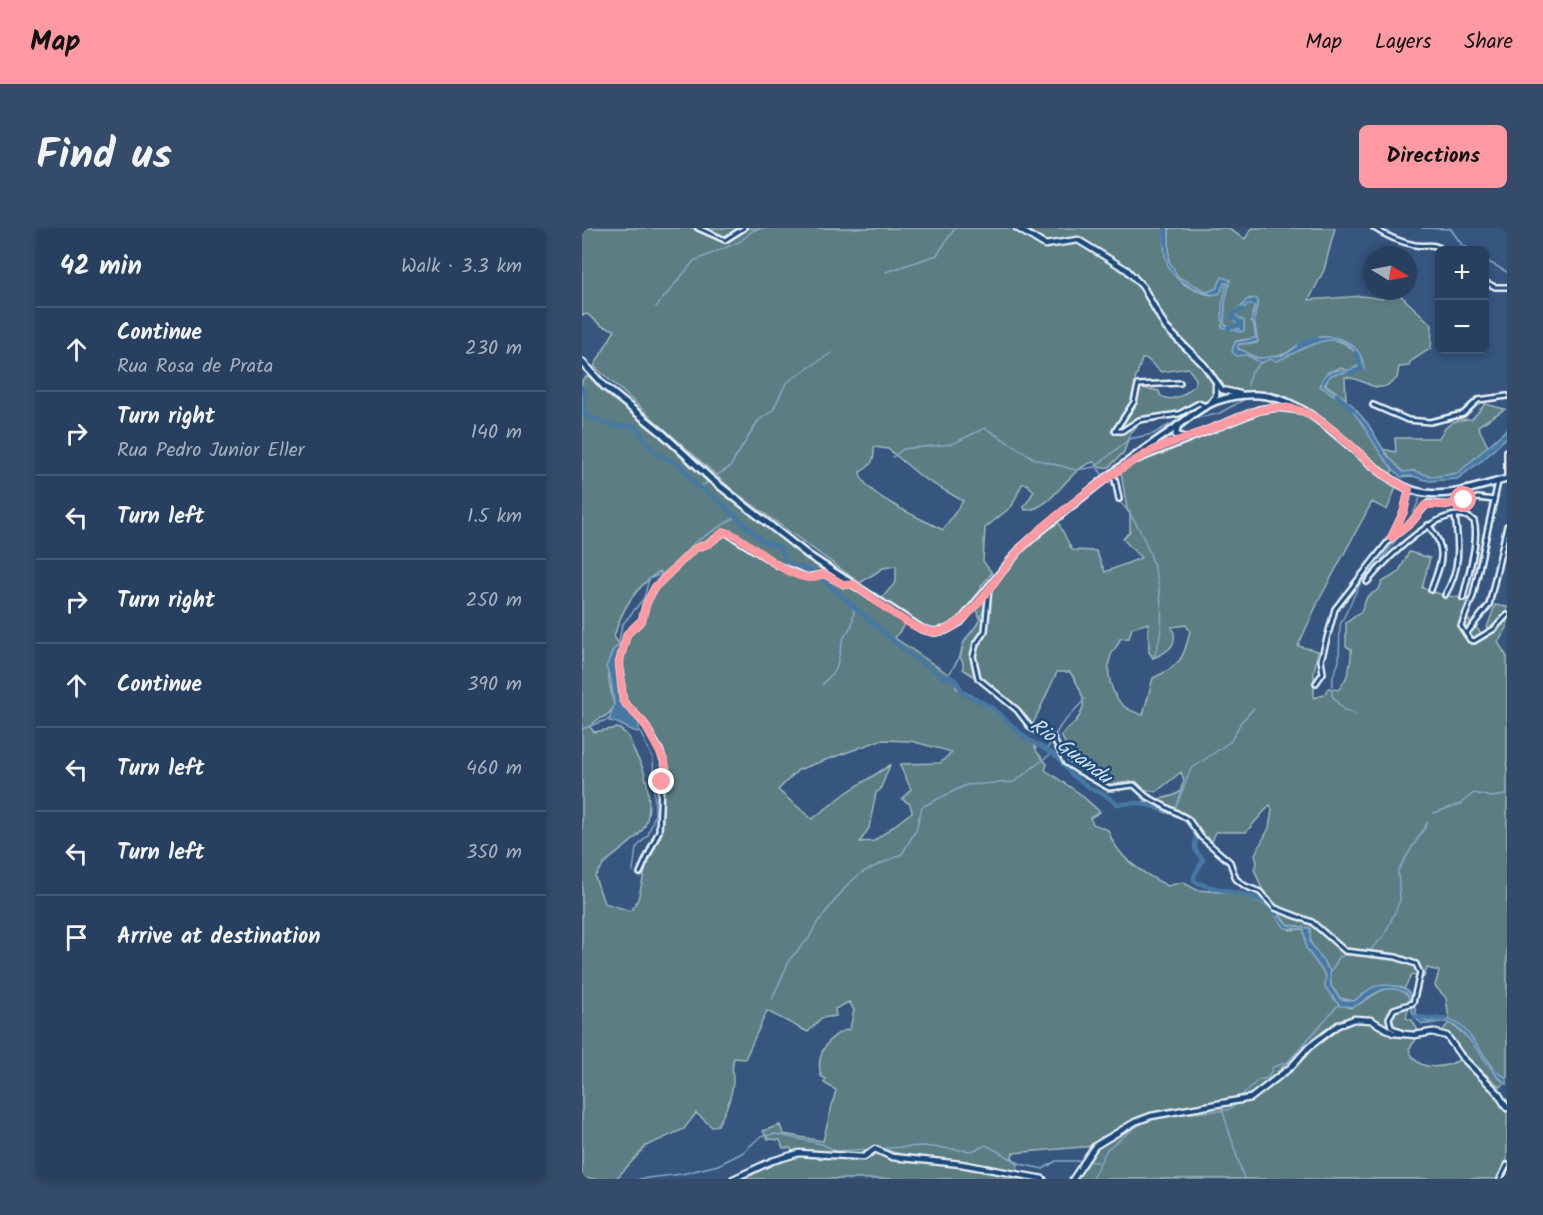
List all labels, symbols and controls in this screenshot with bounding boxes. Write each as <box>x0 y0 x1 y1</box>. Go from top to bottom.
text: Map <box>30 20 81 65</box>
text: Map <box>1305 26 1342 59</box>
text: Layers <box>1375 26 1431 59</box>
text: Share <box>1464 26 1513 59</box>
text: Find us <box>36 123 172 190</box>
button: Directions <box>1359 125 1507 188</box>
text: 42 min <box>60 246 142 288</box>
north arrow <box>1363 246 1417 300</box>
map controls <box>1435 246 1489 354</box>
button: + <box>1435 246 1489 300</box>
text: Walk · 3.3 km <box>401 251 522 283</box>
button: − <box>1435 300 1489 354</box>
text: Continue <box>117 316 202 351</box>
icon: ahead <box>60 333 93 366</box>
text: 230 m <box>465 333 522 365</box>
text: Rua Rosa de Prata <box>117 351 273 383</box>
text: Turn right <box>117 400 215 435</box>
icon: right <box>60 417 93 450</box>
text: 140 m <box>471 417 522 449</box>
text: Rua Pedro Junior Eller <box>117 435 304 467</box>
route start <box>1450 486 1476 512</box>
text: Turn left <box>117 500 204 535</box>
icon: left <box>60 501 93 534</box>
text: 1.5 km <box>467 501 522 533</box>
text: Turn right <box>117 584 215 619</box>
icon: right <box>60 585 93 618</box>
text: 250 m <box>466 585 522 617</box>
text: Continue <box>117 668 202 703</box>
icon: ahead <box>60 669 93 702</box>
text: 390 m <box>467 669 522 701</box>
water label: Rio Guandu <box>1022 711 1119 795</box>
text: Turn left <box>117 752 204 787</box>
icon: left <box>60 753 93 786</box>
text: 460 m <box>466 753 522 785</box>
route end <box>648 768 674 794</box>
text: Turn left <box>117 836 204 871</box>
icon: left <box>60 837 93 870</box>
text: 350 m <box>466 837 522 869</box>
text: Arrive at destination <box>117 920 320 955</box>
icon: arrive <box>60 921 93 954</box>

